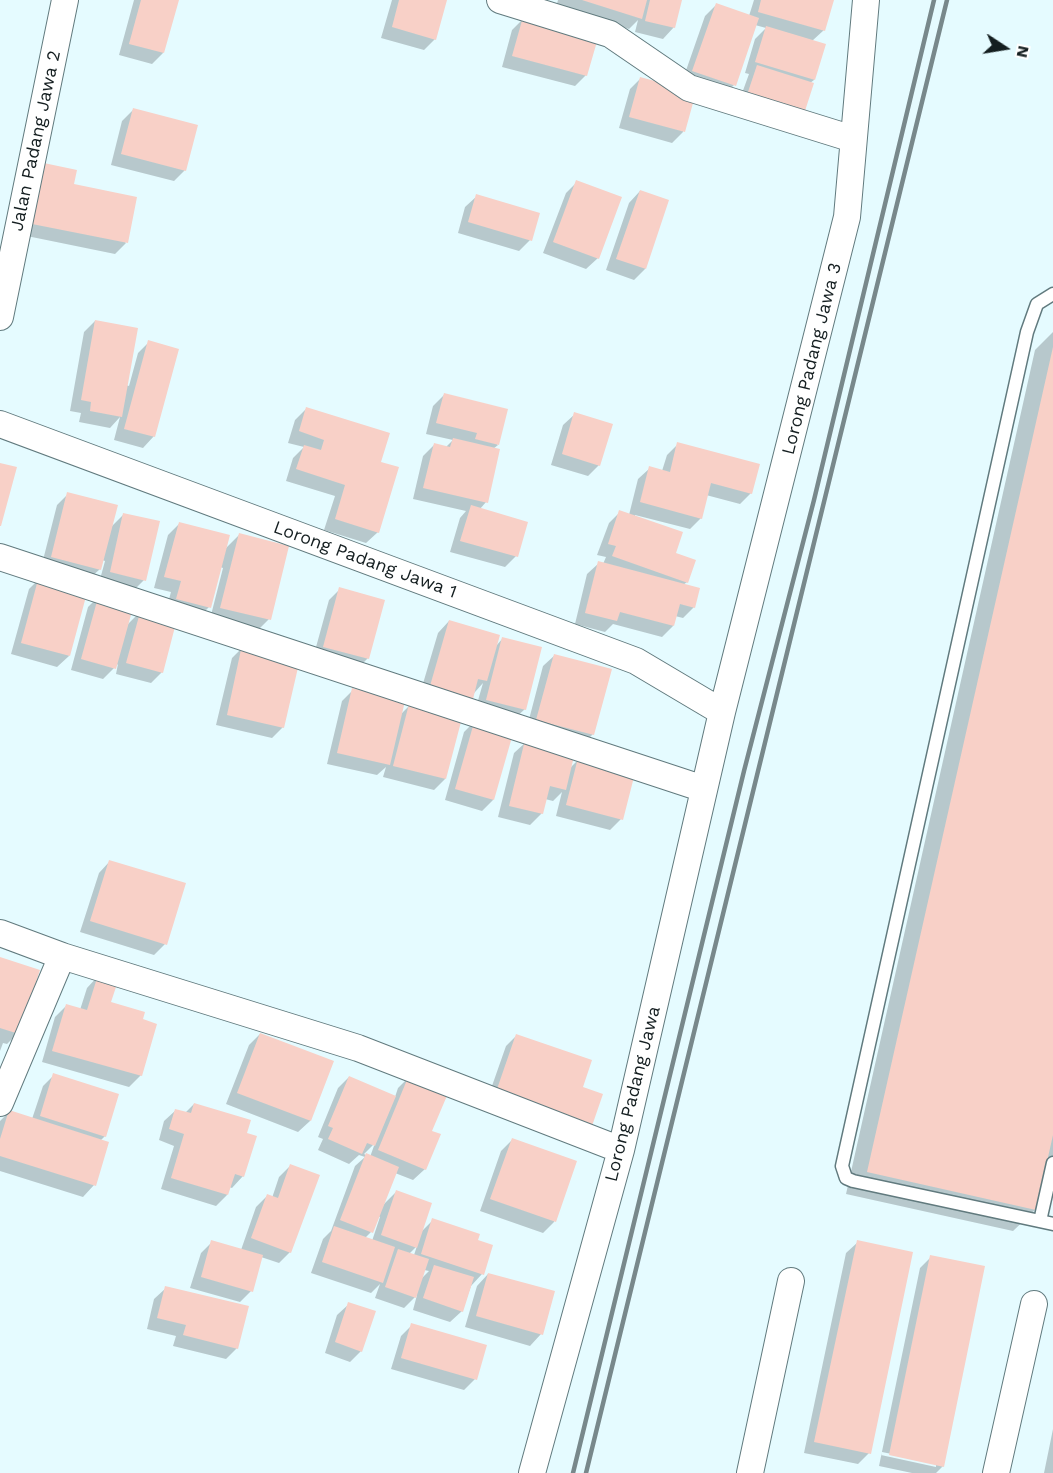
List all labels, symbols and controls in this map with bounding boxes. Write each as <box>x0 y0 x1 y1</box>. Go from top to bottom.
north arrow <box>975 18 1035 78</box>
text: N <box>1013 44 1034 60</box>
street label: Jalan Padang Jawa 2 <box>6 49 66 233</box>
street label: Lorong Padang Jawa 3 <box>778 261 846 457</box>
street label: Lorong Padang Jawa 1 <box>270 517 460 603</box>
street label: Lorong Padang Jawa <box>601 1004 665 1184</box>

